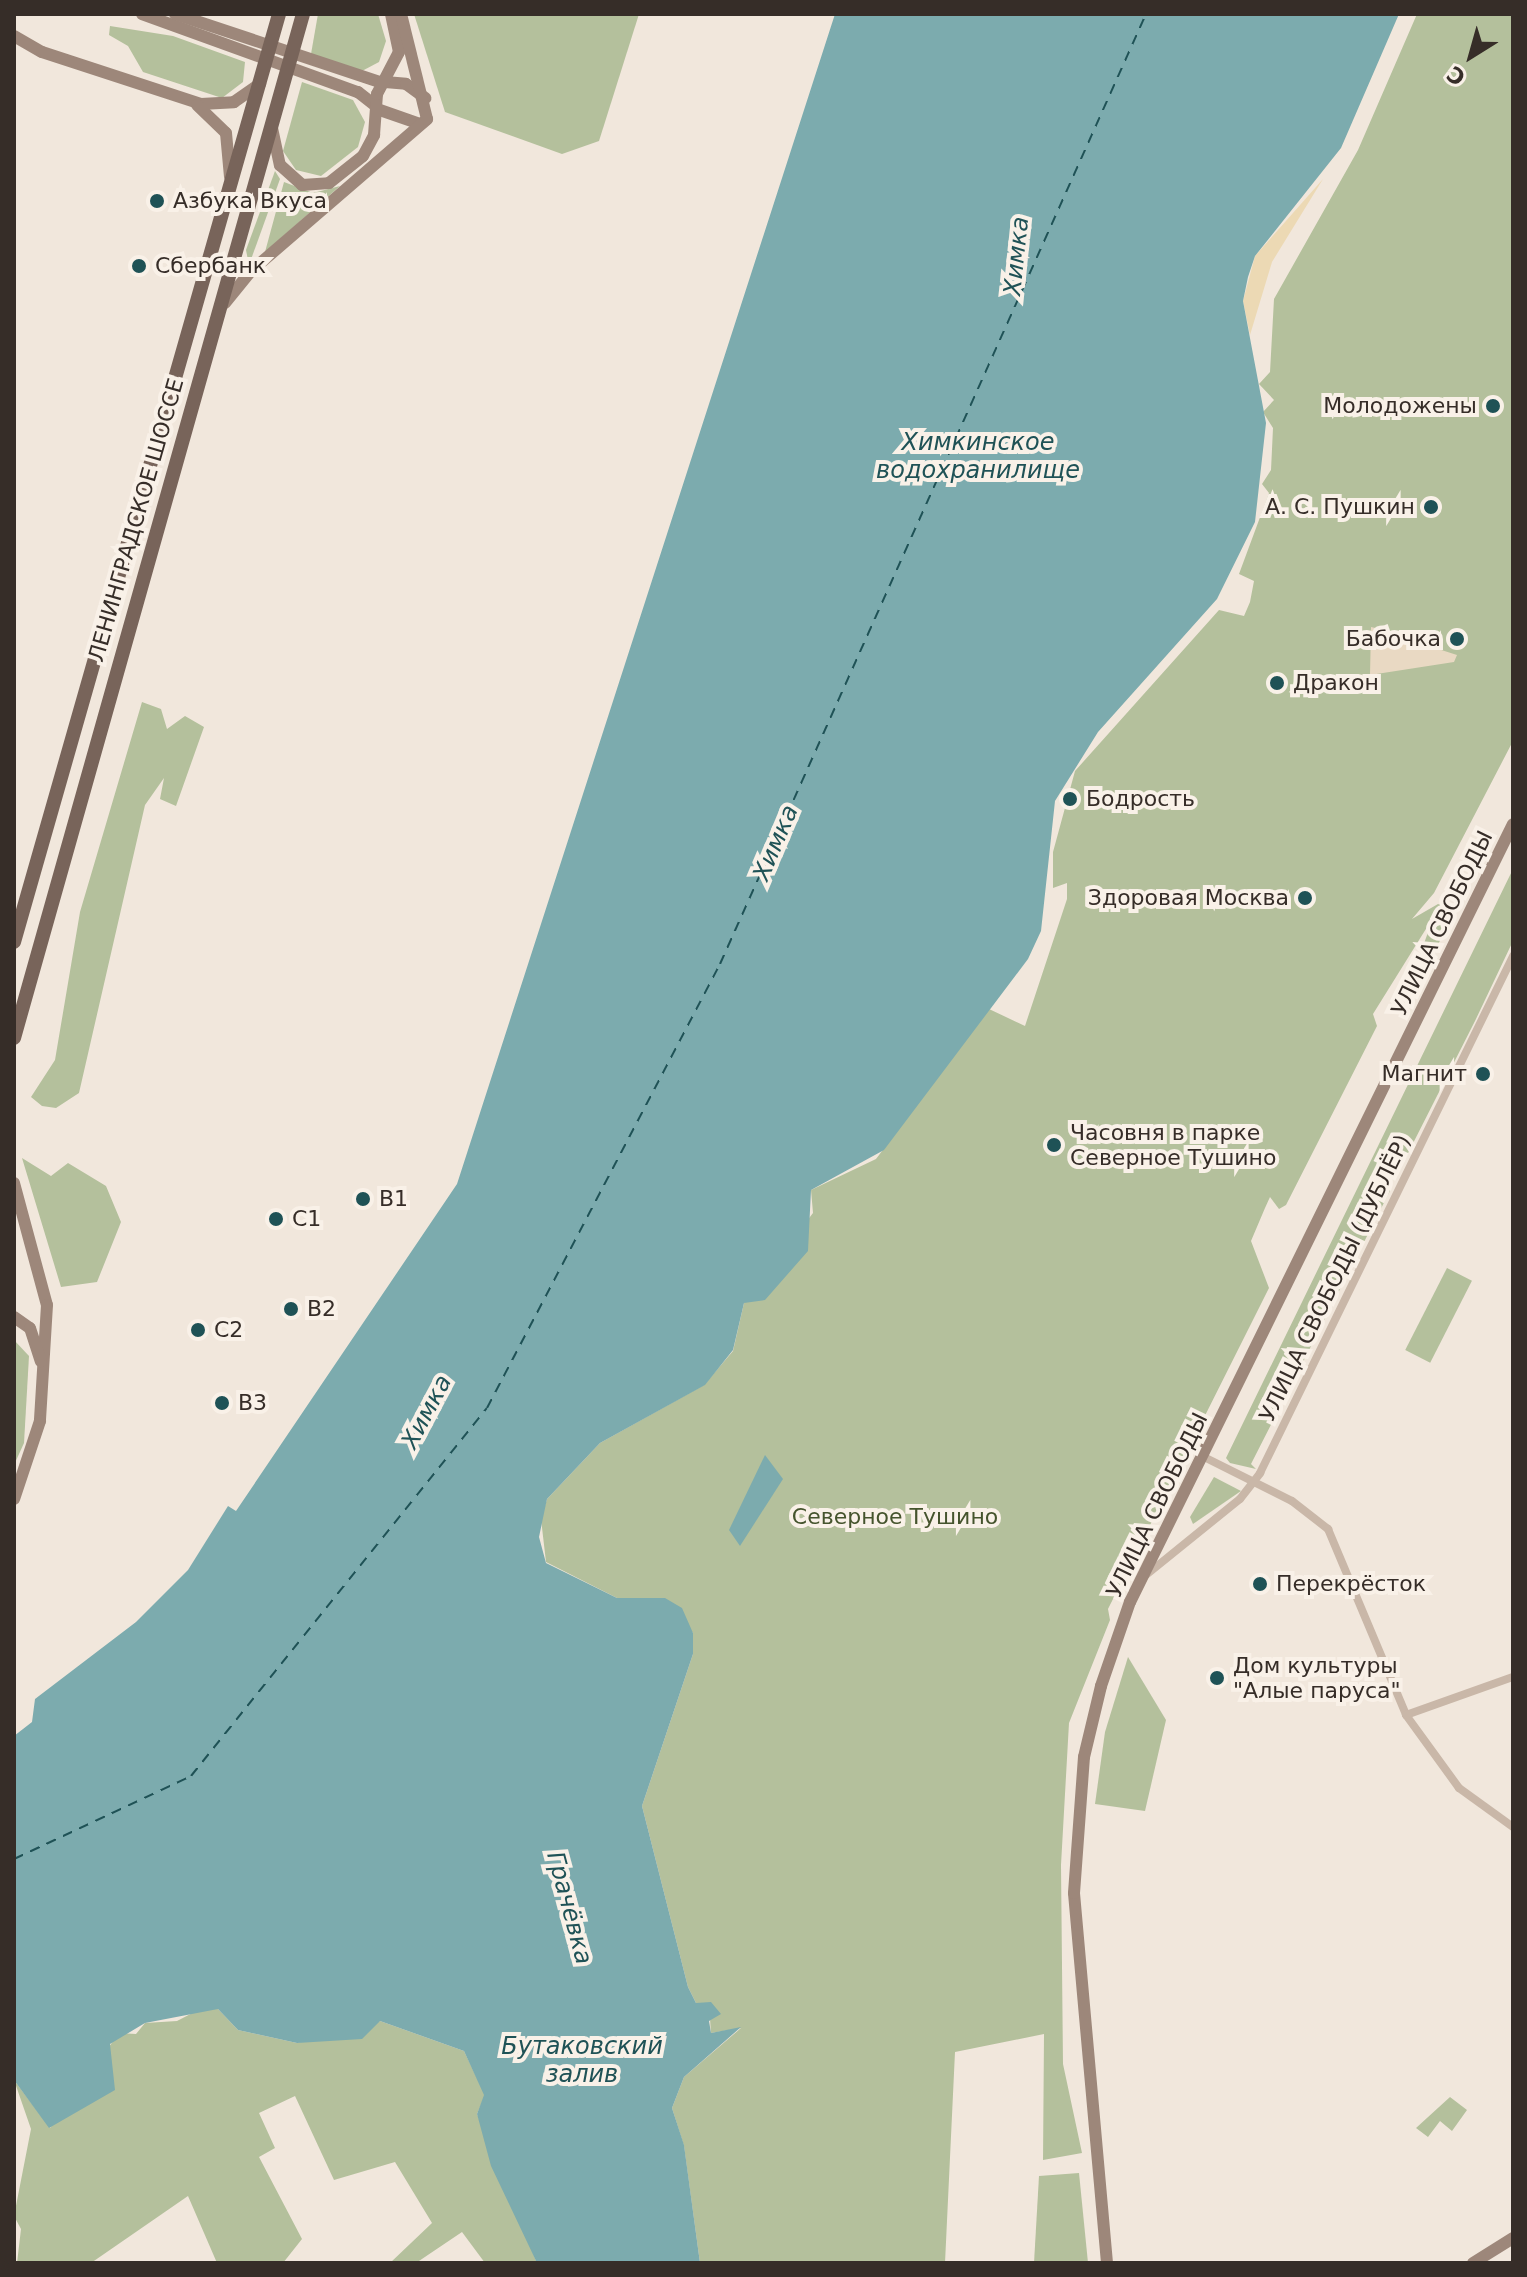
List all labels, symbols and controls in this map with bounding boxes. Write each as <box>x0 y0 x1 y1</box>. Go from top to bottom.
north arrow <box>1431 16 1511 96</box>
text: С <box>1442 61 1470 90</box>
place label: Азбука Вкуса <box>173 188 327 214</box>
marker: Азбука Вкуса <box>148 192 166 210</box>
water label: Химка <box>999 215 1035 297</box>
place label: Сбербанк <box>155 253 266 279</box>
marker: Сбербанк <box>130 257 148 275</box>
street label: ЛЕНИНГРАДСКОЕ ШОССЕ <box>83 375 189 665</box>
place label: Молодожены <box>1323 393 1477 419</box>
marker: Молодожены <box>1484 397 1502 415</box>
water label: Химкинское водохранилище <box>876 429 1080 485</box>
place label: А. С. Пушкин <box>1265 494 1415 520</box>
marker: А. С. Пушкин <box>1422 498 1440 516</box>
place label: Бабочка <box>1346 626 1441 652</box>
marker: Бабочка <box>1448 630 1466 648</box>
place label: Дракон <box>1293 670 1379 696</box>
marker: Дракон <box>1268 674 1286 692</box>
place label: Бодрость <box>1086 786 1195 812</box>
marker: Бодрость <box>1061 790 1079 808</box>
water label: Химка <box>747 801 805 885</box>
street label: УЛИЦА СВОБОДЫ <box>1386 826 1498 1020</box>
place label: Здоровая Москва <box>1088 885 1289 911</box>
marker: Здоровая Москва <box>1296 889 1314 907</box>
place label: Магнит <box>1381 1061 1467 1087</box>
marker: Магнит <box>1474 1065 1492 1083</box>
place label: Часовня в парке Северное Тушино <box>1070 1119 1276 1170</box>
street label: УЛИЦА СВОБОДЫ (ДУБЛЁР) <box>1254 1130 1416 1426</box>
marker: Часовня в парке Северное Тушино <box>1045 1136 1063 1154</box>
place label: B1 <box>379 1186 408 1212</box>
marker: B1 <box>354 1190 372 1208</box>
place label: C1 <box>292 1206 321 1232</box>
marker: C1 <box>267 1210 285 1228</box>
place label: B2 <box>307 1296 336 1322</box>
marker: B2 <box>282 1300 300 1318</box>
place label: C2 <box>214 1317 243 1343</box>
marker: C2 <box>189 1321 207 1339</box>
water label: Химка <box>396 1370 458 1454</box>
place label: B3 <box>238 1390 267 1416</box>
marker: B3 <box>213 1394 231 1412</box>
street label: УЛИЦА СВОБОДЫ <box>1101 1408 1213 1602</box>
park label: Северное Тушино <box>792 1504 998 1530</box>
place label: Перекрёсток <box>1276 1571 1426 1597</box>
marker: Перекрёсток <box>1251 1575 1269 1593</box>
place label: Дом культуры "Алые паруса" <box>1233 1652 1401 1704</box>
marker: Дом культуры "Алые паруса" <box>1208 1669 1226 1687</box>
water label: Грачёвка <box>540 1848 598 1968</box>
water label: Бутаковский залив <box>501 2033 663 2089</box>

